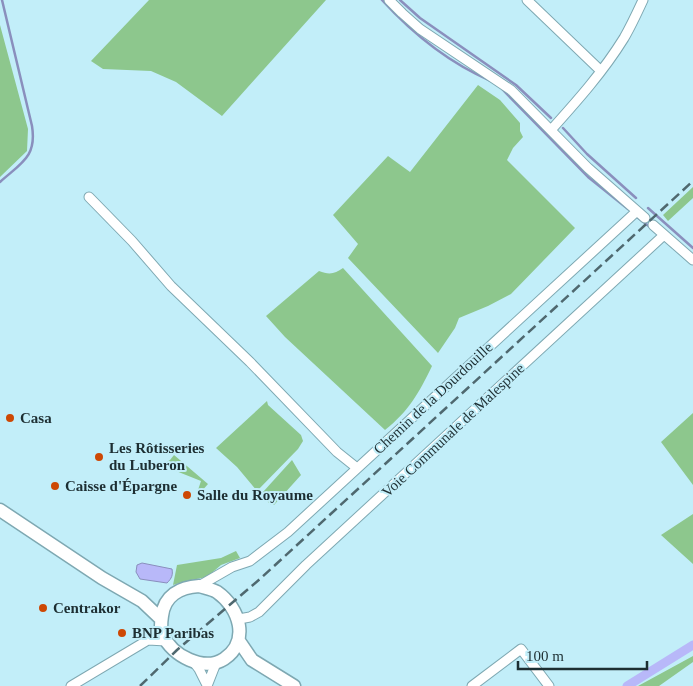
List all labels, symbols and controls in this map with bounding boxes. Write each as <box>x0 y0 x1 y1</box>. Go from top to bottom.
street label: Chemin de la Dourdouille <box>370 339 496 457</box>
street label: Voie Communale de Malespine <box>379 360 528 500</box>
place label: Casa <box>20 410 52 426</box>
marker: Casa <box>4 412 16 424</box>
place label: Les Rôtisseries du Luberon <box>109 440 205 473</box>
marker: Les Rôtisseries du Luberon <box>93 451 105 463</box>
place label: Caisse d'Épargne <box>65 478 177 494</box>
marker: Caisse d'Épargne <box>49 480 61 492</box>
place label: Salle du Royaume <box>197 487 313 503</box>
marker: Salle du Royaume <box>181 489 193 501</box>
place label: Centrakor <box>53 600 121 616</box>
marker: Centrakor <box>37 602 49 614</box>
place label: BNP Paribas <box>132 625 214 641</box>
marker: BNP Paribas <box>116 627 128 639</box>
scale bar <box>518 638 647 670</box>
text: 100 m <box>526 648 564 664</box>

